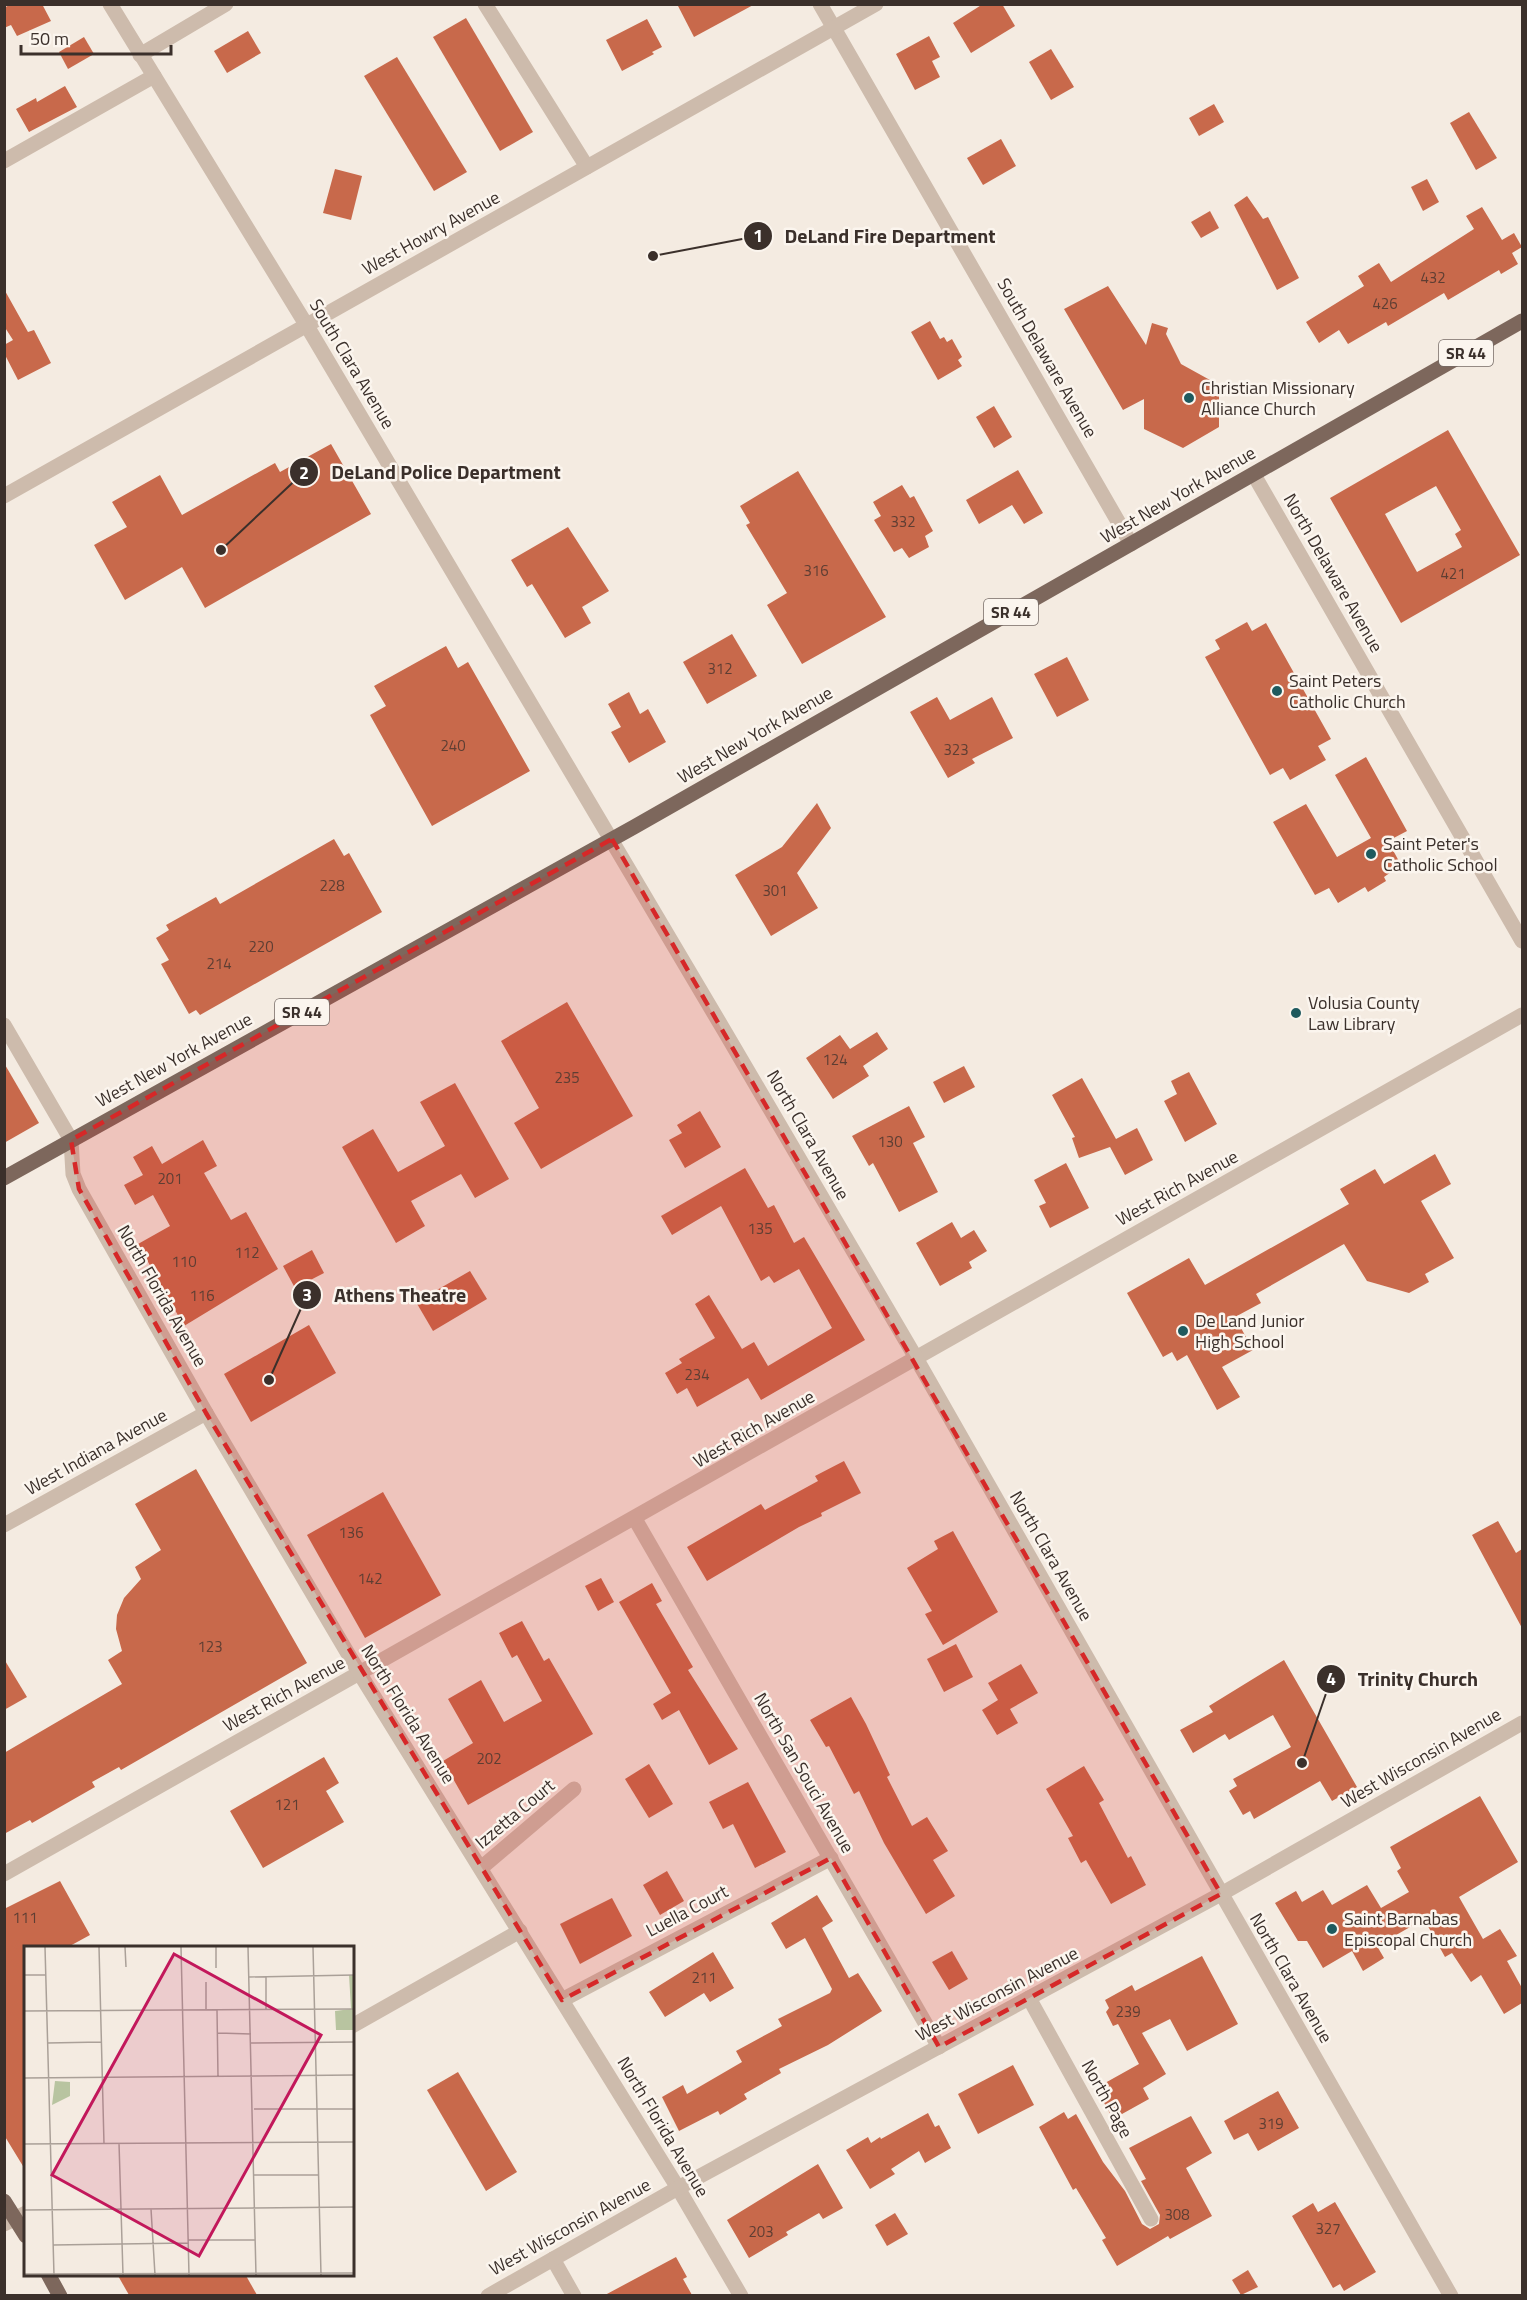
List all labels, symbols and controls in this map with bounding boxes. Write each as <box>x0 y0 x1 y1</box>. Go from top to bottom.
scale bar <box>21 18 171 56</box>
text: 50 m <box>30 25 69 52</box>
street label: West Howry Avenue <box>357 183 505 282</box>
callout: DeLand Fire Department <box>743 217 1008 255</box>
text: DeLand Fire Department <box>785 220 995 251</box>
text: 1 <box>753 222 763 249</box>
house number: 432 <box>1420 266 1446 289</box>
street label: South Delaware Avenue <box>991 273 1104 443</box>
house number: 426 <box>1372 292 1398 315</box>
street label: South Clara Avenue <box>303 294 402 434</box>
road number: SR 44 <box>1439 340 1493 366</box>
place label: Christian Missionary Alliance Church <box>1201 374 1355 422</box>
marker: Christian Missionary Alliance Church <box>1182 391 1196 405</box>
street label: West New York Avenue <box>1095 439 1260 550</box>
callout: DeLand Police Department <box>289 453 573 491</box>
text: DeLand Police Department <box>331 456 561 487</box>
text: 2 <box>299 459 309 486</box>
street label: North Delaware Avenue <box>1277 488 1390 657</box>
house number: 332 <box>890 510 916 533</box>
house number: 316 <box>803 559 829 582</box>
house number: 421 <box>1440 562 1466 585</box>
road number: SR 44 <box>984 599 1038 625</box>
house number: 312 <box>707 657 733 680</box>
place label: Saint Peters Catholic Church <box>1289 667 1406 715</box>
street label: West New York Avenue <box>672 679 837 790</box>
marker: Saint Peters Catholic Church <box>1270 684 1284 698</box>
house number: 240 <box>440 734 466 757</box>
house number: 323 <box>943 738 969 761</box>
place label: Saint Peter's Catholic School <box>1383 830 1498 878</box>
marker: Saint Peter's Catholic School <box>1364 847 1378 861</box>
house number: 228 <box>319 874 345 897</box>
house number: 301 <box>762 879 788 902</box>
house number: 220 <box>248 935 274 958</box>
house number: 214 <box>206 952 232 975</box>
place label: Volusia County Law Library <box>1308 989 1420 1037</box>
road number: SR 44 <box>275 999 329 1025</box>
street label: West New York Avenue <box>91 1005 257 1114</box>
marker: Volusia County Law Library <box>1289 1006 1303 1020</box>
house number: 124 <box>822 1048 848 1071</box>
street label: North Clara Avenue <box>760 1065 857 1205</box>
house number: 235 <box>554 1066 580 1089</box>
house number: 130 <box>877 1130 903 1153</box>
street label: West Rich Avenue <box>1111 1143 1243 1232</box>
house number: 201 <box>157 1167 183 1190</box>
house number: 135 <box>747 1217 773 1240</box>
street label: North Florida Avenue <box>111 1220 214 1372</box>
house number: 112 <box>234 1241 260 1264</box>
house number: 110 <box>171 1250 197 1273</box>
callout: Athens Theatre <box>292 1276 478 1314</box>
text: Athens Theatre <box>334 1279 466 1310</box>
text: 3 <box>302 1281 312 1308</box>
house number: 116 <box>189 1284 215 1307</box>
place label: De Land Junior High School <box>1195 1307 1305 1355</box>
marker: De Land Junior High School <box>1176 1324 1190 1338</box>
house number: 234 <box>684 1363 710 1386</box>
street label: West Rich Avenue <box>688 1383 819 1474</box>
street label: West Indiana Avenue <box>20 1401 172 1502</box>
street label: North Clara Avenue <box>1003 1486 1100 1626</box>
house number: 136 <box>338 1521 364 1544</box>
house number: 142 <box>357 1567 383 1590</box>
house number: 123 <box>197 1635 223 1658</box>
street label: North Florida Avenue <box>355 1639 462 1789</box>
street label: West Rich Avenue <box>218 1649 350 1738</box>
callout: Trinity Church <box>1316 1660 1490 1698</box>
text: Trinity Church <box>1358 1663 1478 1694</box>
text: 4 <box>1326 1665 1336 1692</box>
street label: North San Souci Avenue <box>747 1688 861 1858</box>
street label: West Wisconsin Avenue <box>1336 1701 1506 1814</box>
house number: 202 <box>476 1747 502 1770</box>
street label: Izzetta Court <box>469 1772 561 1855</box>
house number: 121 <box>274 1793 300 1816</box>
street label: Luella Court <box>641 1877 733 1944</box>
place label: Saint Barnabas Episcopal Church <box>1344 1905 1472 1953</box>
house number: 111 <box>12 1906 38 1929</box>
street label: North Clara Avenue <box>1243 1908 1340 2048</box>
marker: Saint Barnabas Episcopal Church <box>1325 1922 1339 1936</box>
street label: West Wisconsin Avenue <box>911 1939 1083 2048</box>
inset map <box>24 1946 354 2276</box>
house number: 211 <box>691 1966 717 1989</box>
house number: 239 <box>1115 2000 1141 2023</box>
street label: North Florida Avenue <box>611 2051 716 2202</box>
street label: North Page <box>1075 2055 1140 2143</box>
house number: 319 <box>1258 2112 1284 2135</box>
street label: West Wisconsin Avenue <box>484 2171 655 2282</box>
house number: 308 <box>1164 2203 1190 2226</box>
house number: 327 <box>1315 2217 1341 2240</box>
house number: 203 <box>748 2220 774 2243</box>

